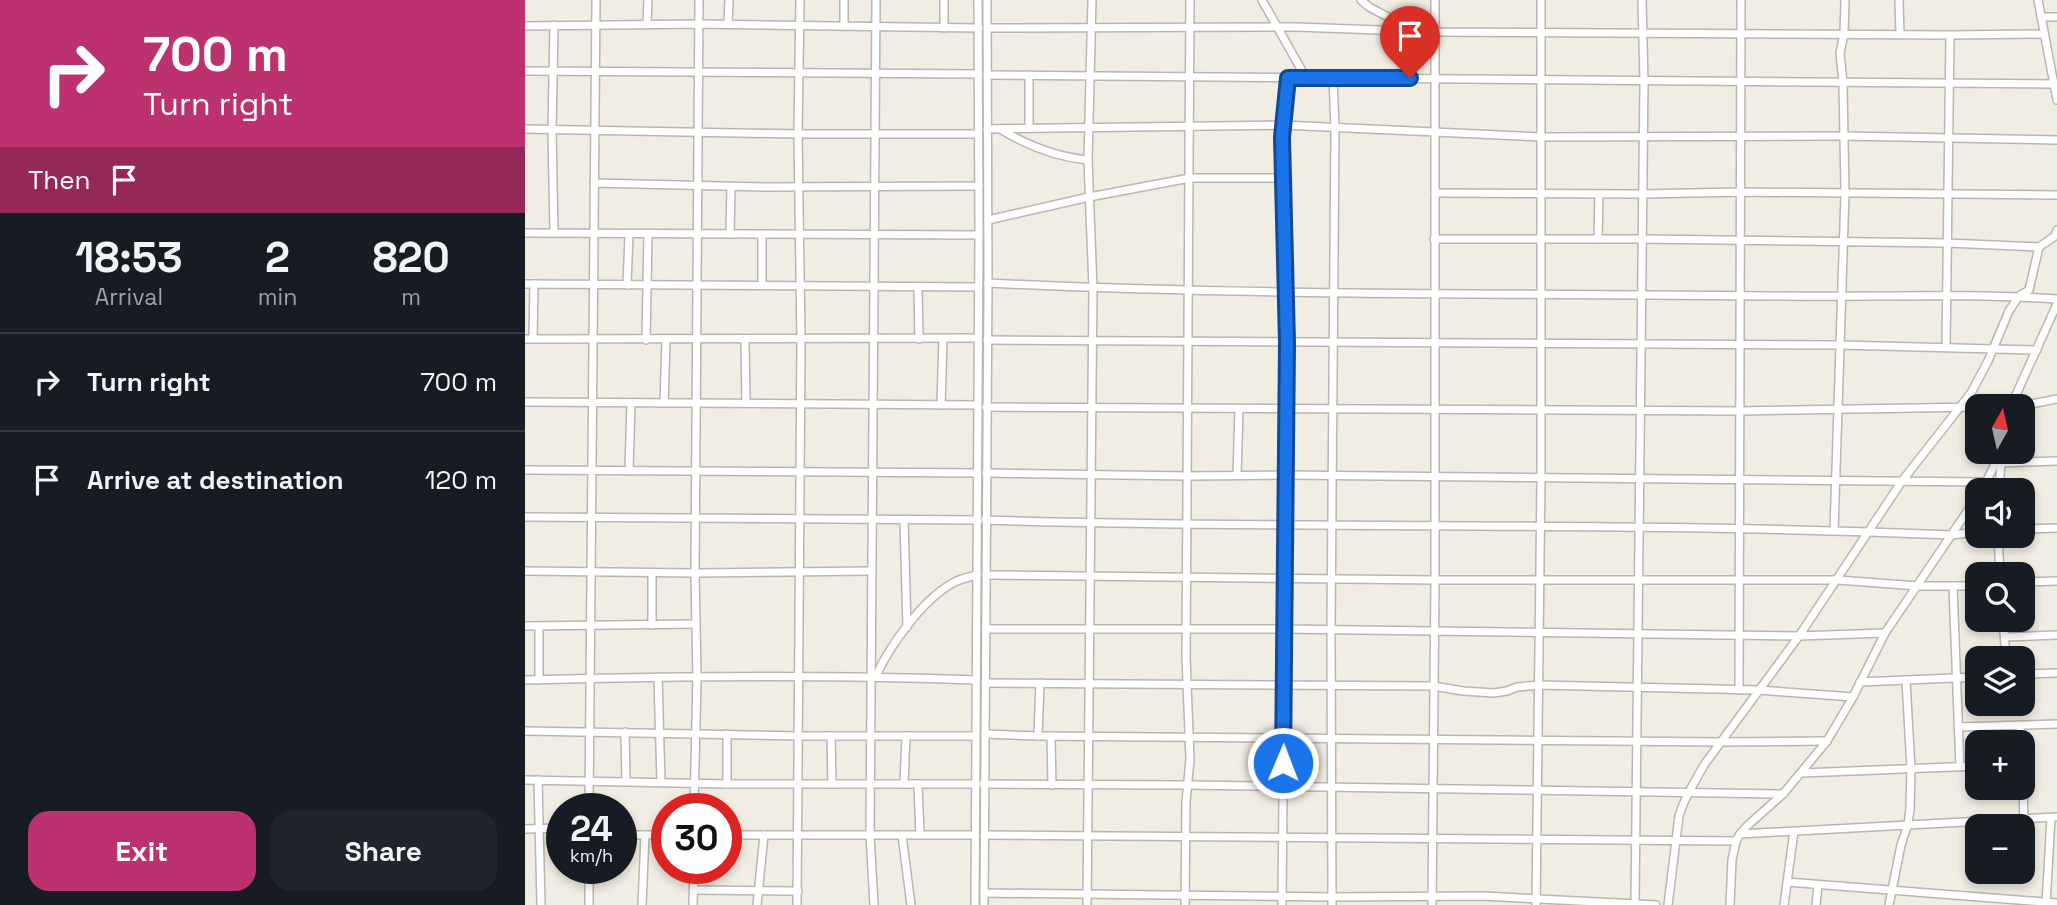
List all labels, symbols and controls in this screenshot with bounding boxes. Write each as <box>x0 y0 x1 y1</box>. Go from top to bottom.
pin <box>1380 6 1440 78</box>
icon: arrive <box>1391 17 1429 55</box>
text: 700 m <box>143 23 288 85</box>
icon: right <box>28 28 119 119</box>
text: Turn right <box>143 84 293 124</box>
icon: arrive <box>105 161 143 199</box>
text: Then <box>28 163 91 197</box>
text: 18:53 <box>75 231 183 284</box>
text: 2 <box>265 231 290 284</box>
text: 820 <box>372 231 450 284</box>
text: Arrival <box>95 282 163 312</box>
text: min <box>258 282 297 312</box>
text: m <box>401 282 421 312</box>
icon: right <box>28 363 66 401</box>
text: Turn right <box>87 365 211 399</box>
text: 700 m <box>420 365 497 399</box>
north arrow <box>1965 394 2035 464</box>
map controls <box>1965 394 2035 884</box>
icon: arrive <box>28 461 66 499</box>
text: Arrive at destination <box>87 463 344 497</box>
text: 120 m <box>425 463 497 497</box>
button: sound <box>1965 478 2035 548</box>
button: search <box>1965 562 2035 632</box>
button: layers <box>1965 646 2035 716</box>
position arrow <box>1246 726 1320 800</box>
button: + <box>1965 730 2035 800</box>
speed limit sign: 30 <box>651 793 742 884</box>
text: 24 <box>570 807 613 851</box>
button: Exit <box>28 811 256 891</box>
button: Share <box>270 811 497 891</box>
button: − <box>1965 814 2035 884</box>
text: km/h <box>570 844 613 867</box>

